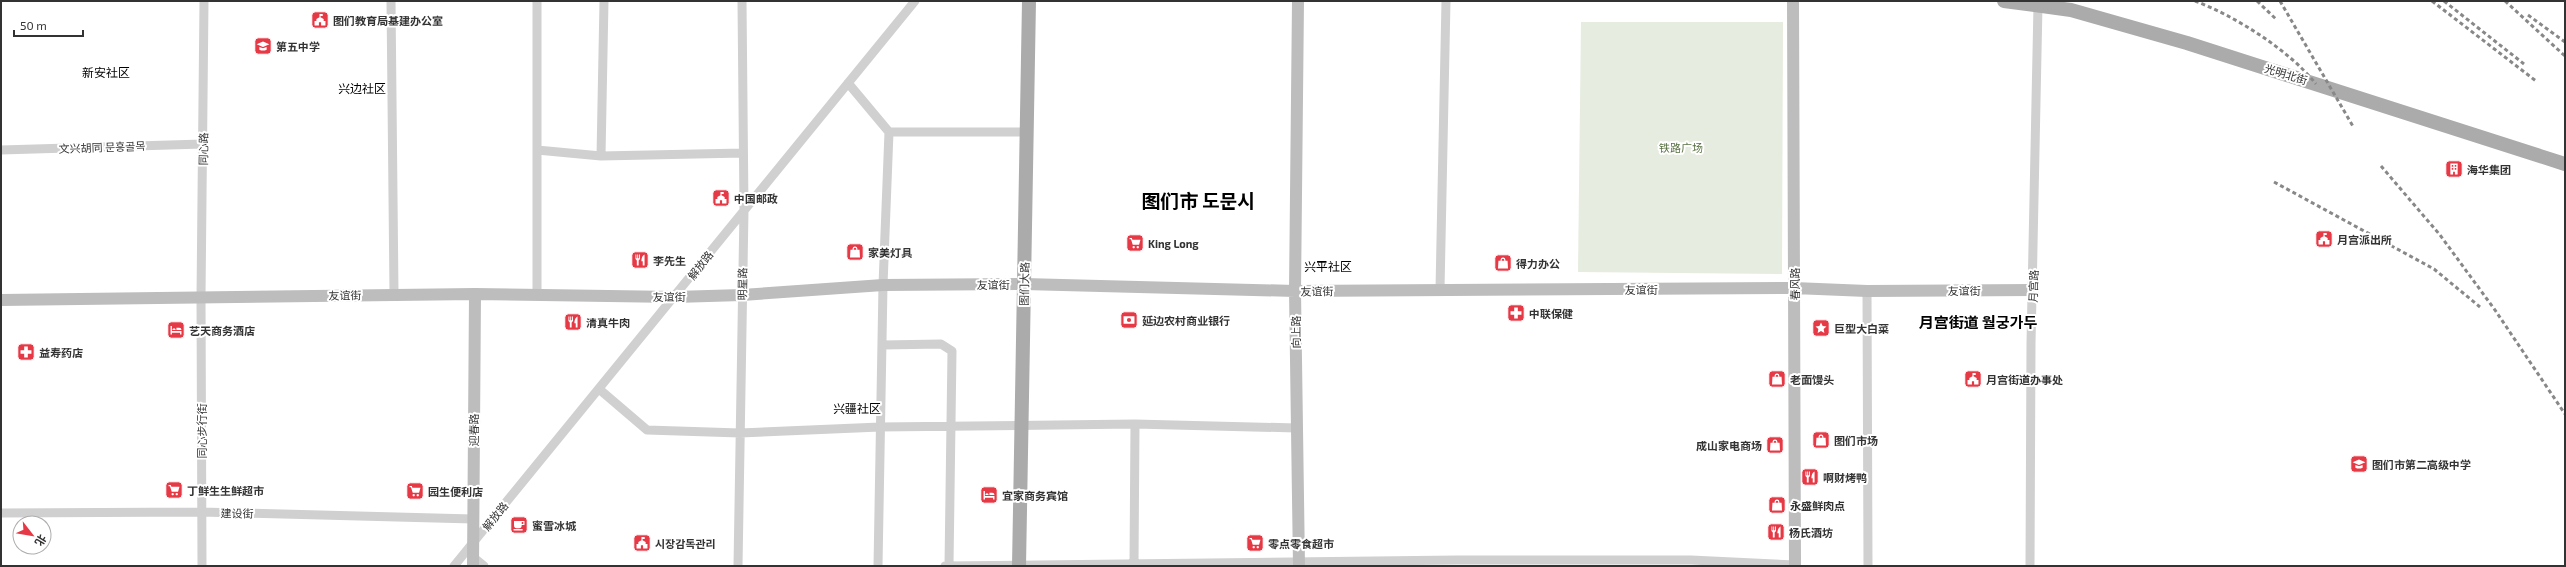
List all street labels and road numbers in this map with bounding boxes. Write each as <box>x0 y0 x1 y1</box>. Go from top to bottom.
street label: 光明北街 <box>2263 61 2309 87</box>
street label: 同心路 <box>196 132 210 166</box>
street label: 文兴胡同 문흥골목 <box>58 139 146 155</box>
street label: 解放路 <box>685 248 715 282</box>
street label: 图们大路 <box>1017 262 1031 306</box>
street label: 明星路 <box>735 267 749 301</box>
street label: 春风路 <box>1788 268 1801 301</box>
street label: 月宫路 <box>2026 269 2040 303</box>
street label: 友谊街 <box>977 278 1010 291</box>
street label: 友谊街 <box>1625 283 1658 296</box>
street label: 友谊街 <box>1300 284 1334 298</box>
street label: 友谊街 <box>1948 284 1981 297</box>
street label: 友谊街 <box>328 288 362 302</box>
street label: 友谊街 <box>653 290 686 303</box>
street label: 向上路 <box>1289 316 1302 349</box>
street label: 同心步行街 <box>195 404 208 459</box>
street label: 迎春路 <box>467 414 480 447</box>
street label: 解放路 <box>480 499 510 533</box>
street label: 建设街 <box>220 506 254 520</box>

